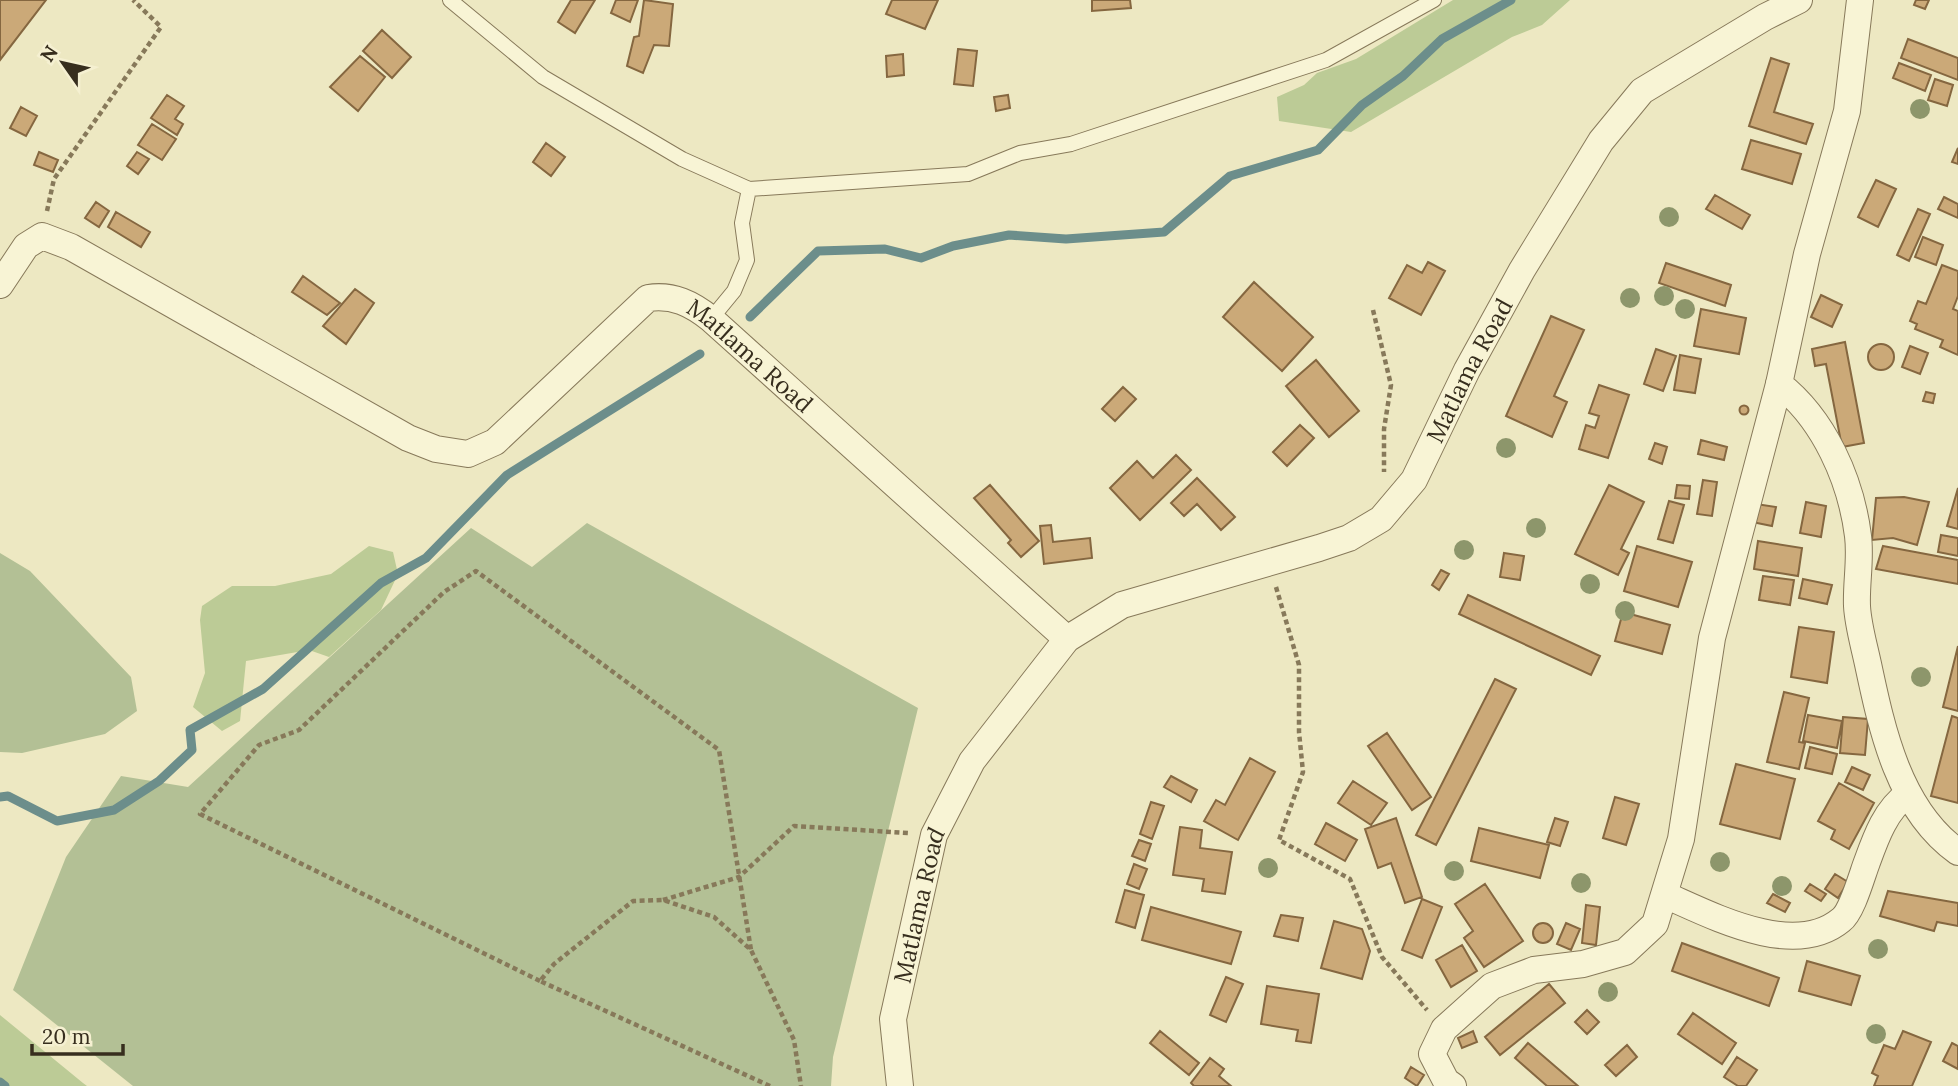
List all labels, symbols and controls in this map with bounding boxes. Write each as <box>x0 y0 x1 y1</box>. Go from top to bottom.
north arrow <box>28 28 98 98</box>
text: N <box>35 40 63 66</box>
street label: Matlama Road <box>681 291 820 419</box>
street label: Matlama Road <box>1419 293 1519 448</box>
street label: Matlama Road <box>886 821 951 986</box>
scale bar <box>32 1012 122 1056</box>
text: 20 m <box>42 1023 91 1050</box>

